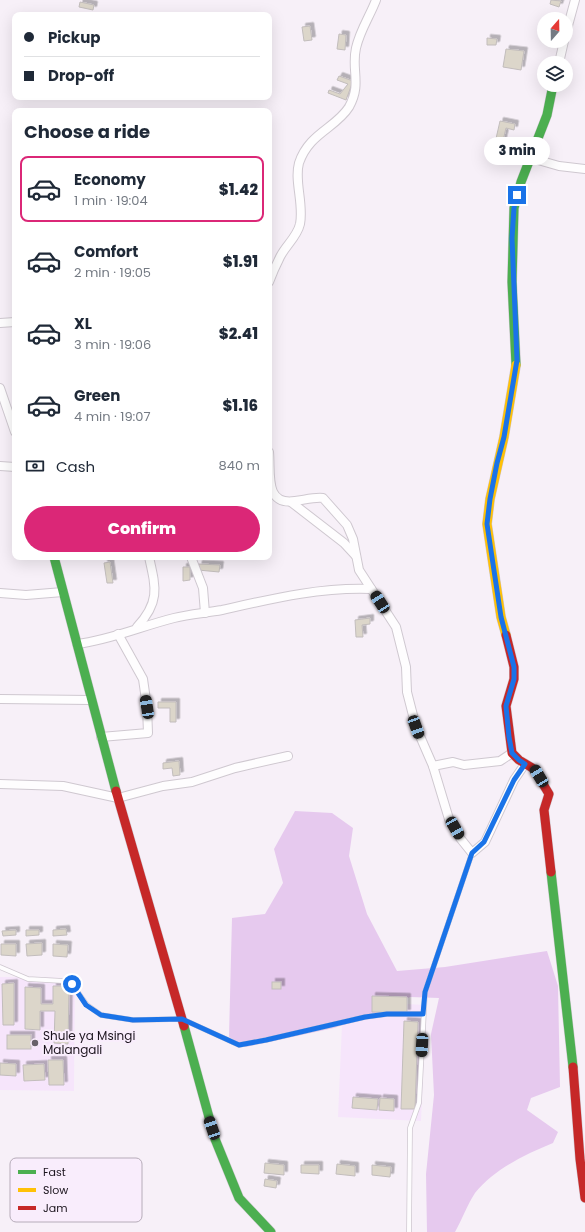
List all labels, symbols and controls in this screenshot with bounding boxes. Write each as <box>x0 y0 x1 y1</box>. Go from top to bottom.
north arrow <box>537 12 573 48</box>
map controls <box>537 12 573 92</box>
text: Pickup <box>48 27 100 48</box>
button: layers <box>537 56 573 92</box>
text: Drop-off <box>48 65 114 86</box>
text: Choose a ride <box>24 119 150 144</box>
callout: 3 min <box>484 137 550 165</box>
text: 3 min <box>498 141 536 160</box>
text: Economy <box>74 169 146 190</box>
icon: car <box>26 171 62 207</box>
text: $1.42 <box>219 179 258 200</box>
route end <box>508 186 526 204</box>
text: 1 min · 19:04 <box>74 191 148 210</box>
text: Comfort <box>74 241 138 262</box>
icon: car <box>26 243 62 279</box>
text: $1.91 <box>223 251 258 272</box>
text: 2 min · 19:05 <box>74 263 151 282</box>
text: XL <box>74 313 92 334</box>
icon: car <box>26 315 62 351</box>
text: $2.41 <box>219 323 258 344</box>
text: 3 min · 19:06 <box>74 335 151 354</box>
text: Green <box>74 385 120 406</box>
icon: car <box>26 387 62 423</box>
text: $1.16 <box>222 395 258 416</box>
text: 4 min · 19:07 <box>74 407 151 426</box>
icon: cash <box>24 455 46 477</box>
text: Cash <box>56 456 95 477</box>
text: 840 m <box>219 456 260 475</box>
button: Confirm <box>24 506 260 552</box>
car <box>368 589 392 615</box>
car <box>139 694 155 720</box>
car <box>406 714 426 740</box>
car <box>528 763 550 789</box>
car <box>444 815 466 841</box>
route start <box>63 975 81 993</box>
place label: Shule ya Msingi Malangali <box>43 1027 135 1058</box>
car <box>415 1033 429 1057</box>
marker: Shule ya Msingi Malangali <box>30 1038 40 1048</box>
car <box>202 1115 222 1141</box>
legend <box>10 1158 142 1222</box>
text: Fast <box>43 1164 66 1180</box>
text: Slow <box>43 1182 68 1198</box>
text: Jam <box>43 1200 68 1216</box>

